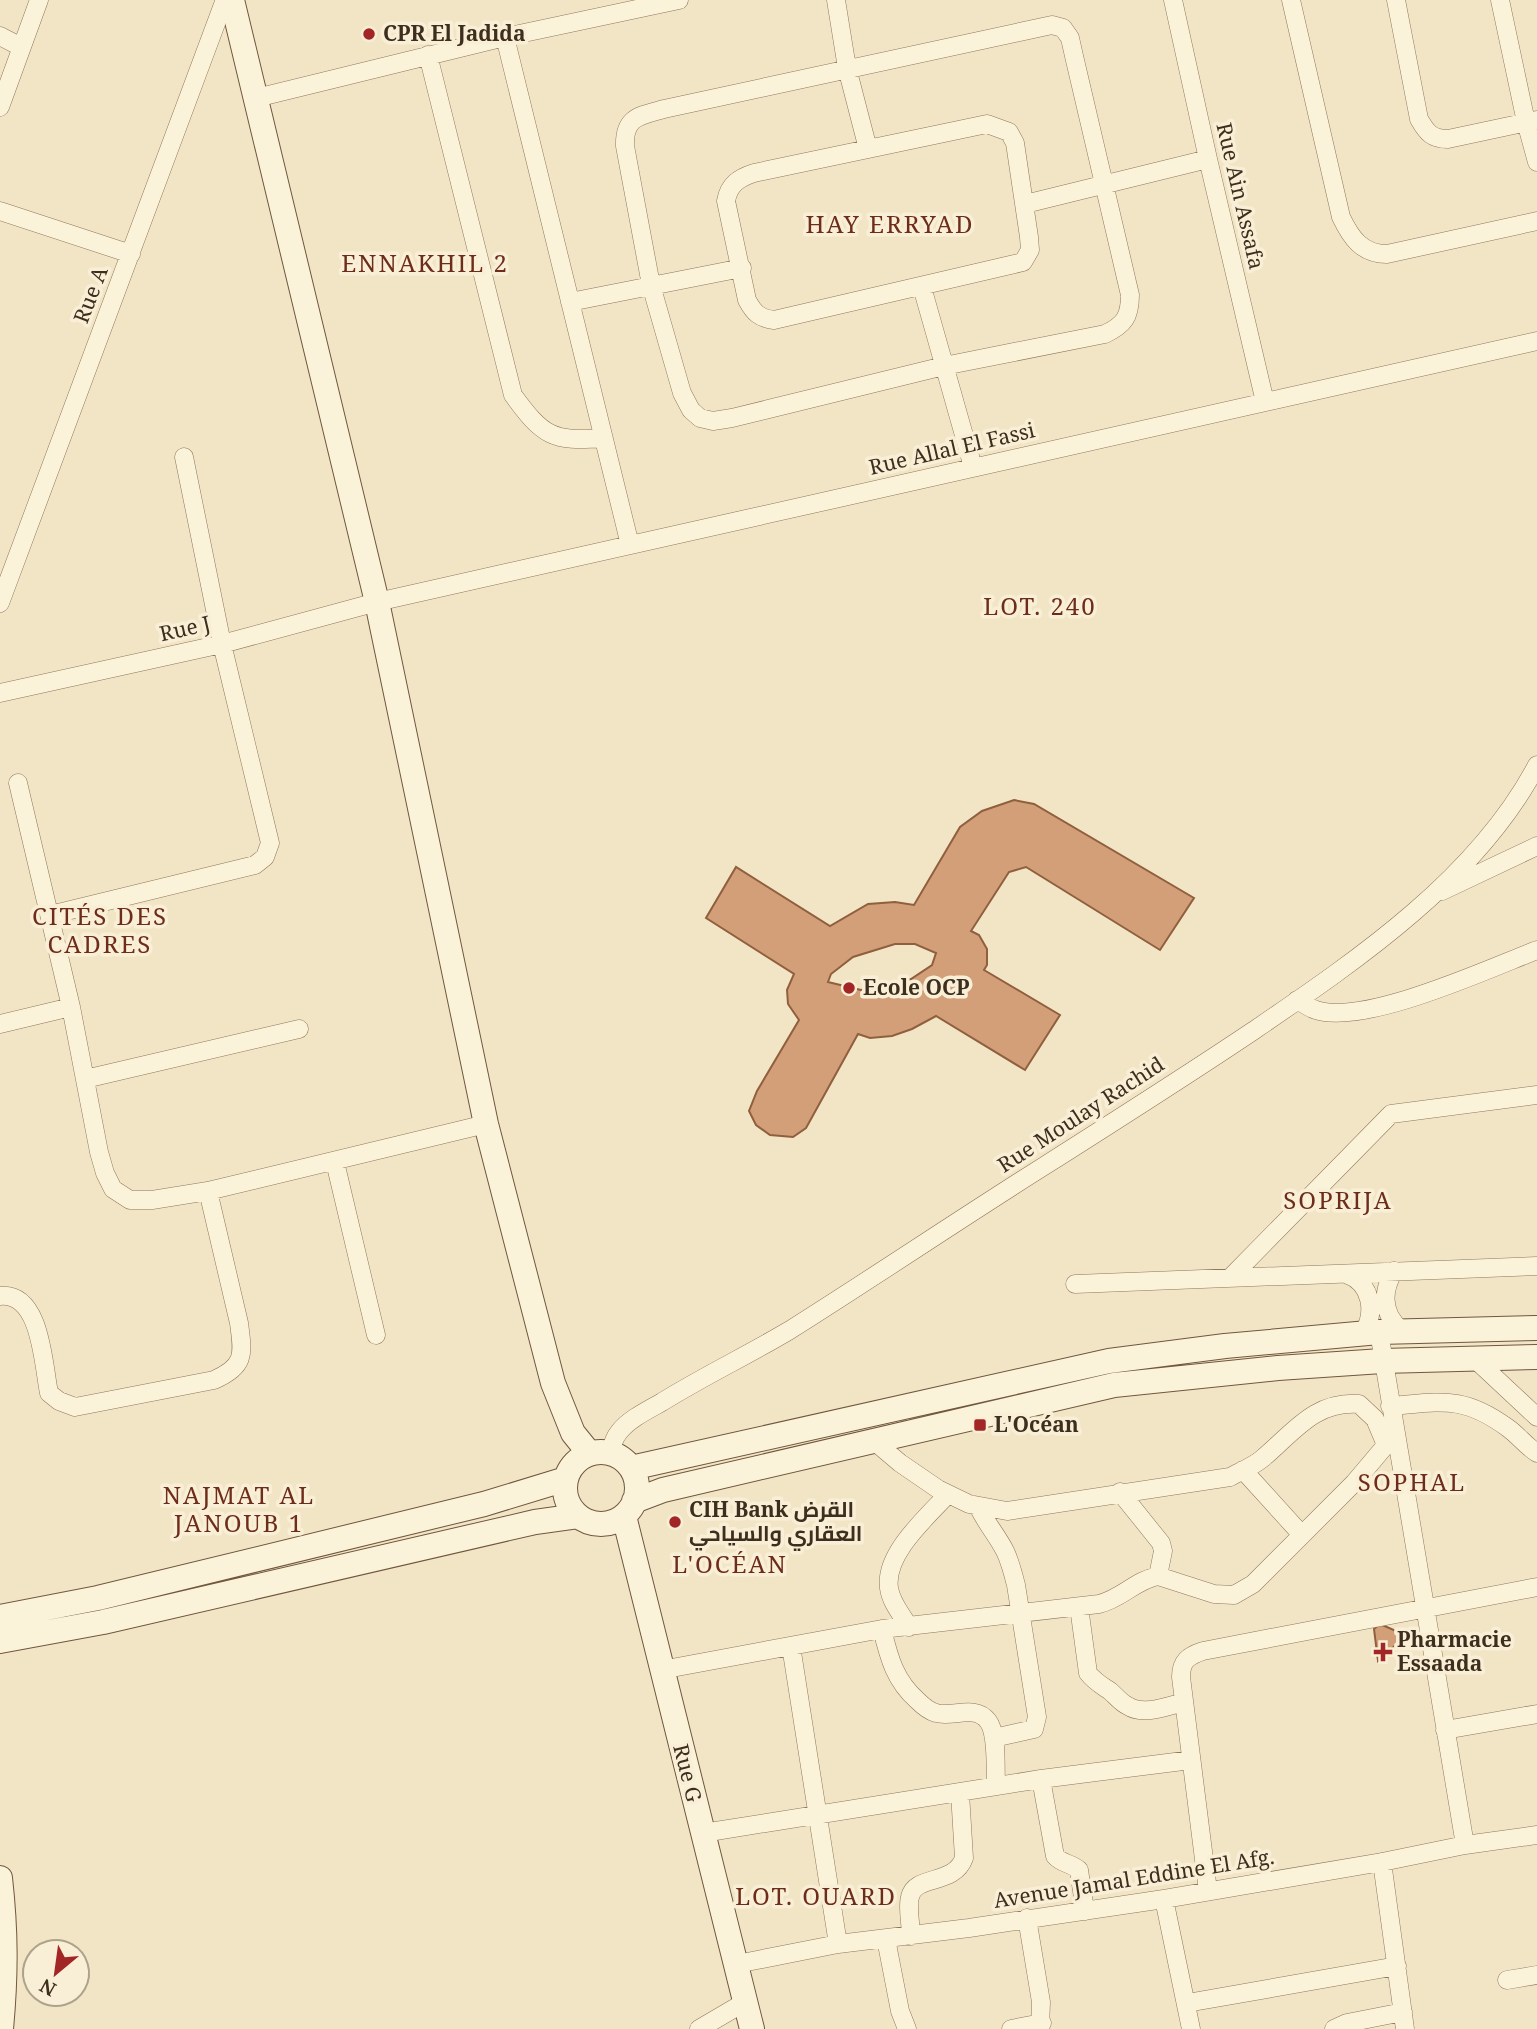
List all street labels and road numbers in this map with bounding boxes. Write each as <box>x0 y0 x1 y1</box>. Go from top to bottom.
street label: Rue Ain Assafa <box>1211 120 1271 272</box>
street label: Rue A <box>66 262 114 327</box>
street label: Rue Allal El Fassi <box>866 415 1038 481</box>
street label: Rue J <box>157 609 213 647</box>
street label: Rue Moulay Rachid <box>992 1050 1169 1178</box>
street label: Rue G <box>667 1741 709 1805</box>
street label: Avenue Jamal Eddine El Afg. <box>992 1842 1276 1914</box>

